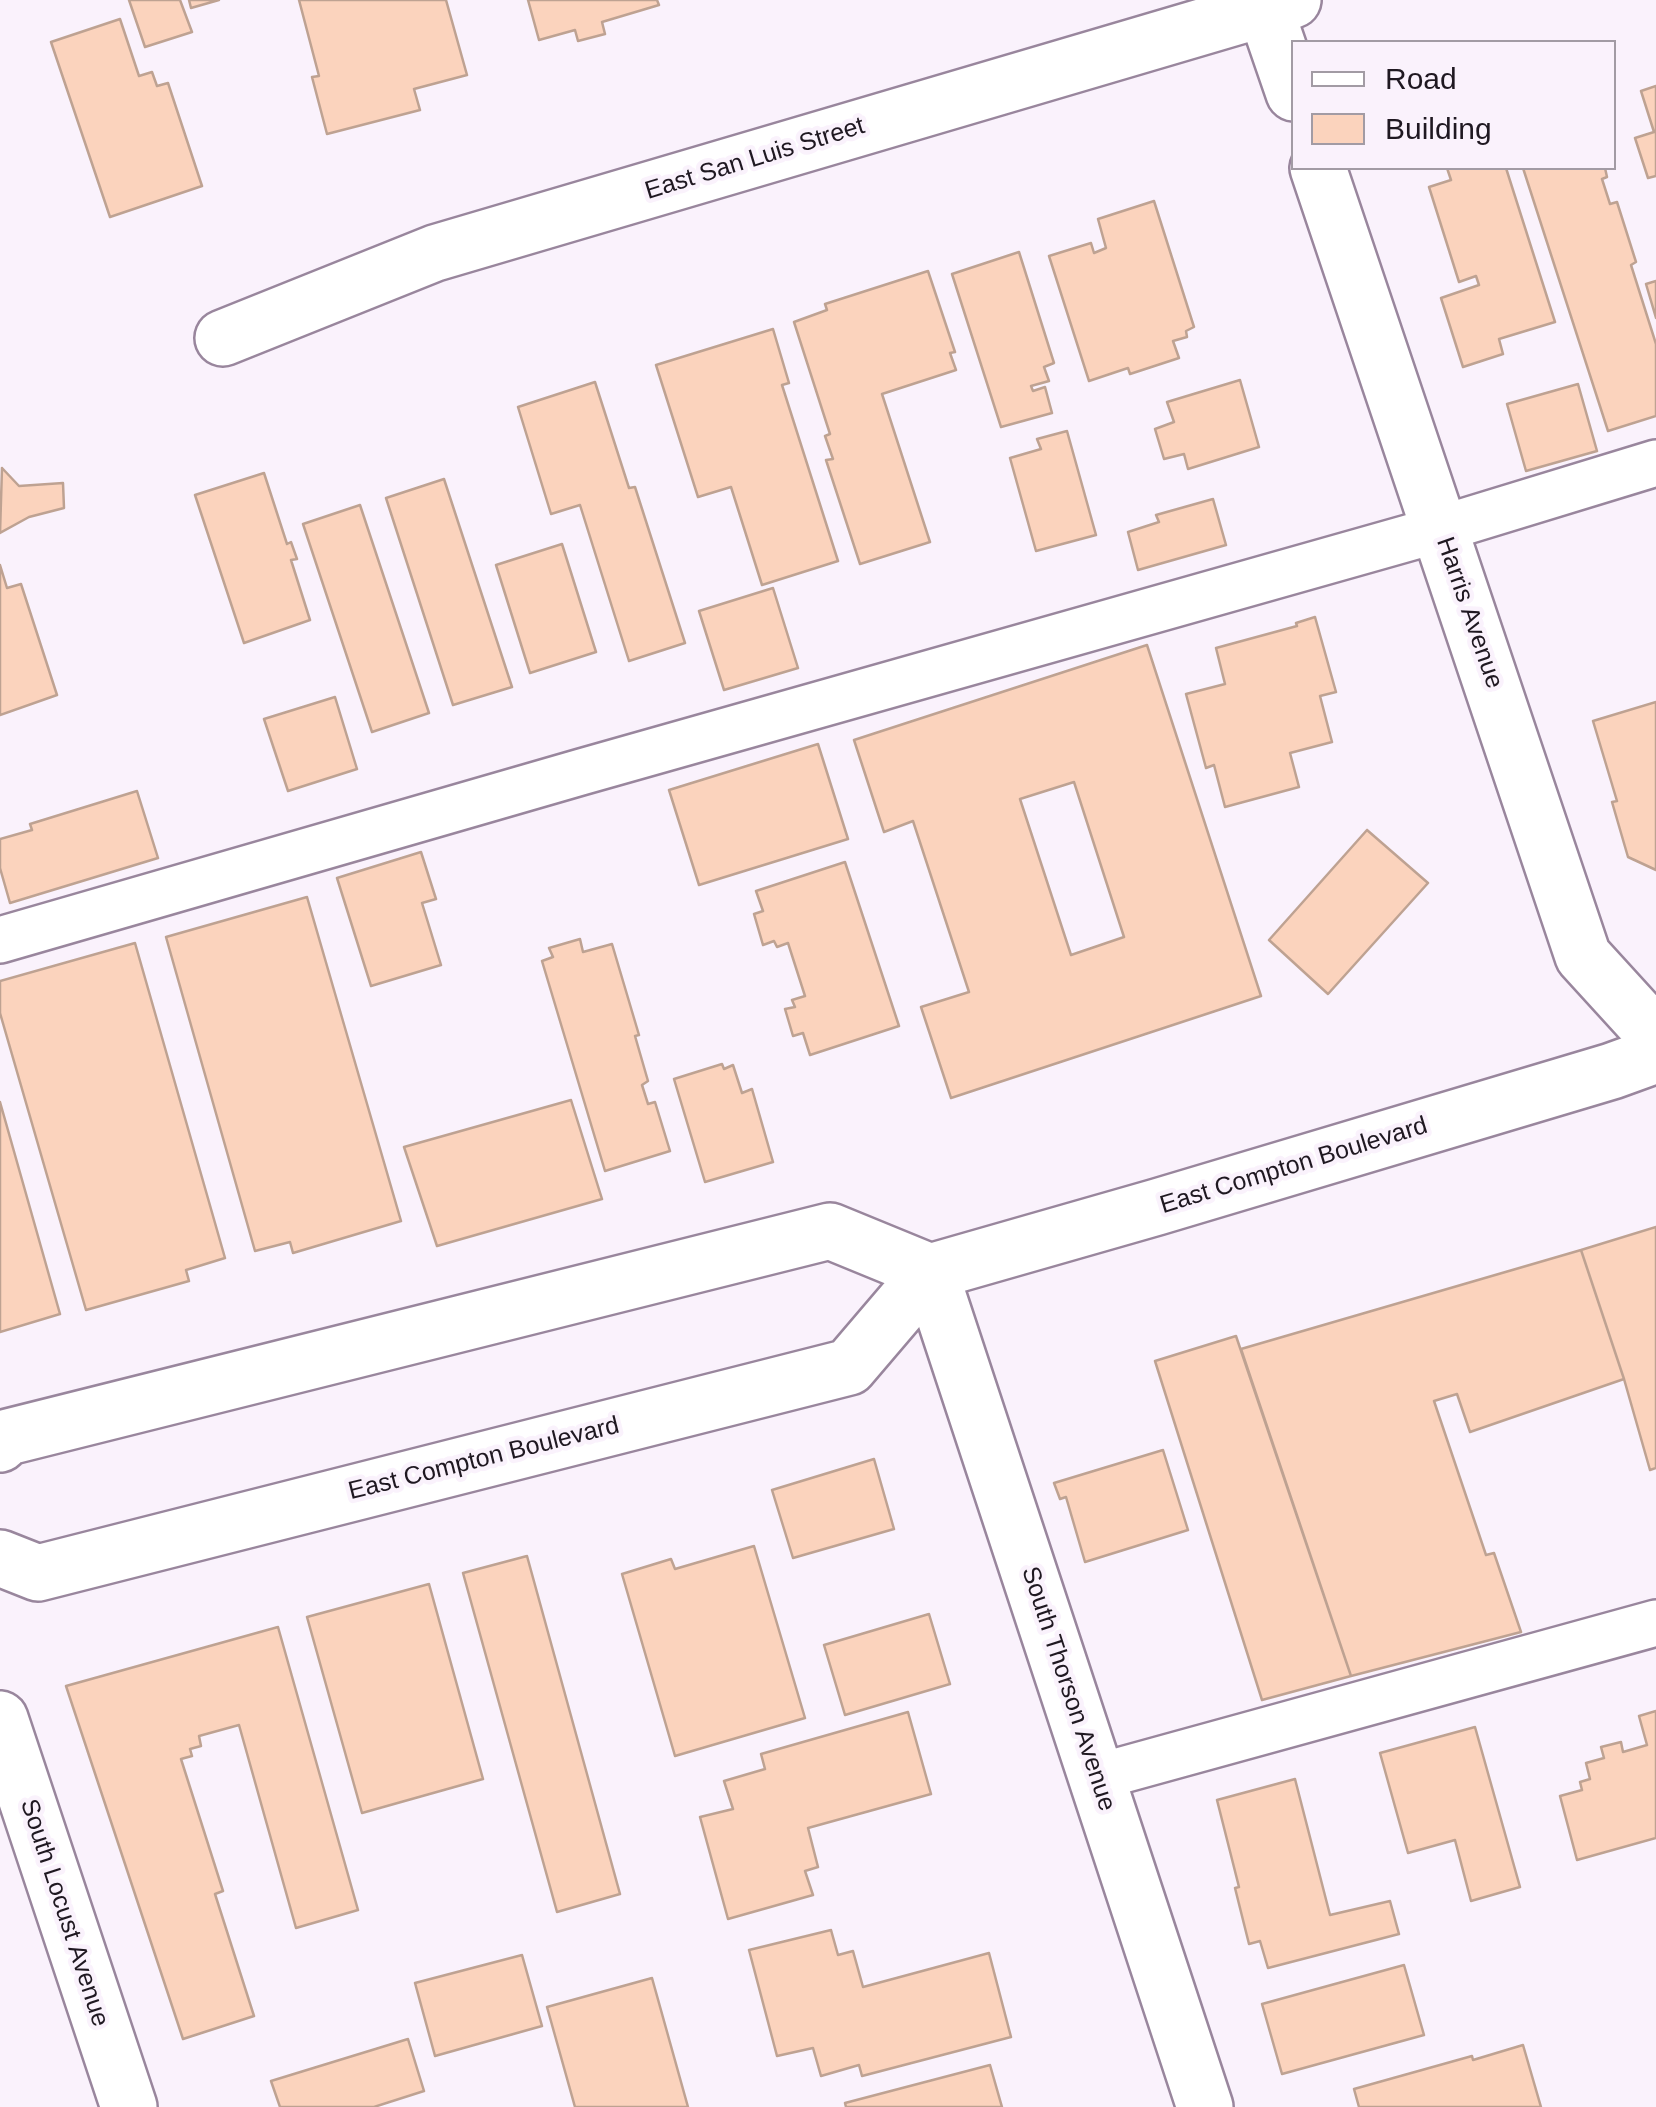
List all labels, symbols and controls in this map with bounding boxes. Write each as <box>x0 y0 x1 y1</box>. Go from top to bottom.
legend <box>1291 40 1616 170</box>
text: Road <box>1385 62 1457 95</box>
street label: East San Luis Street <box>642 111 868 207</box>
text: Building <box>1385 112 1492 145</box>
street label: Harris Avenue <box>1429 533 1509 693</box>
street label: East Compton Boulevard <box>1157 1111 1431 1221</box>
street label: East Compton Boulevard <box>346 1411 622 1507</box>
street label: South Thorson Avenue <box>1014 1563 1122 1815</box>
street label: South Locust Avenue <box>13 1796 115 2030</box>

